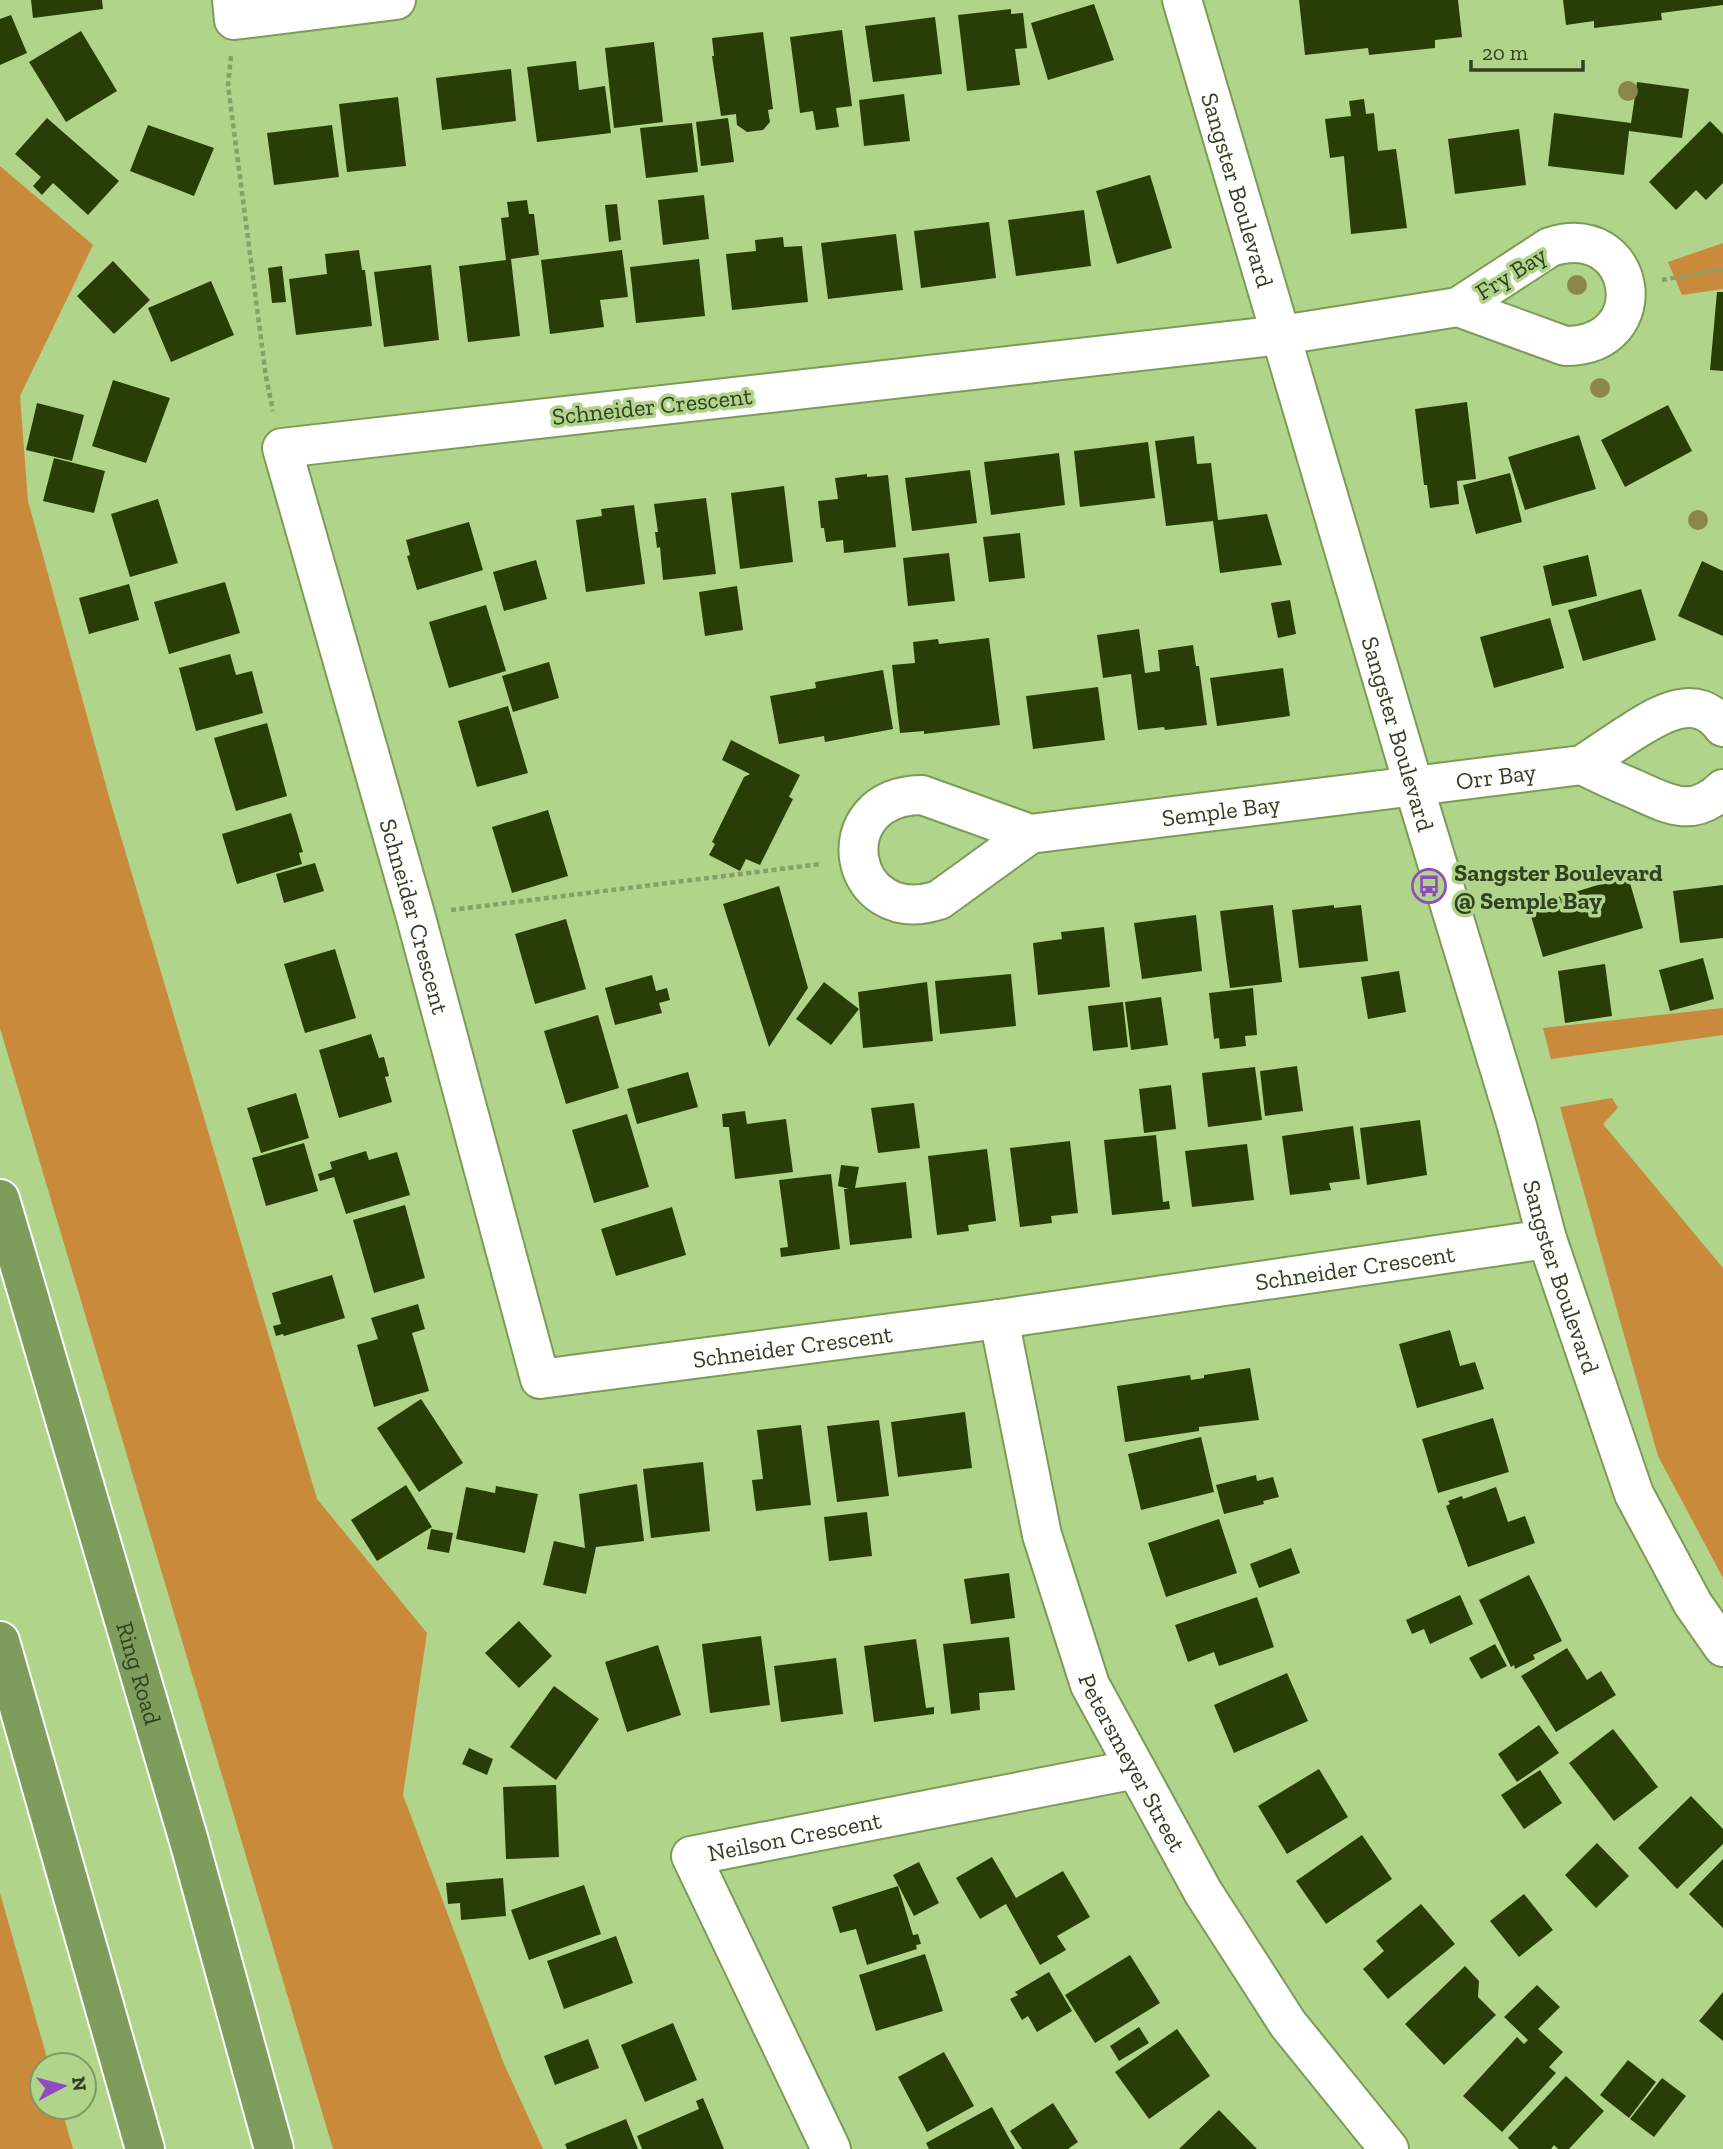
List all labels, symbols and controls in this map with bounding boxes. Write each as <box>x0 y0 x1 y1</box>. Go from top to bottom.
scale bar <box>1471 28 1583 72</box>
text: 20 m <box>1482 40 1528 65</box>
street label: Sangster Boulevard <box>1196 89 1280 291</box>
street label: Fry Bay <box>1470 240 1553 306</box>
street label: Schneider Crescent <box>550 381 754 431</box>
street label: Sangster Boulevard <box>1356 633 1441 835</box>
street label: Orr Bay <box>1454 756 1538 795</box>
street label: Semple Bay <box>1160 788 1283 832</box>
street label: Schneider Crescent <box>374 815 456 1017</box>
place label: Sangster Boulevard @ Semple Bay <box>1454 858 1663 915</box>
bus stop icon: Sangster Boulevard @ Semple Bay <box>1410 867 1448 905</box>
street label: Sangster Boulevard <box>1517 1177 1606 1377</box>
street label: Schneider Crescent <box>1253 1238 1457 1296</box>
street label: Schneider Crescent <box>691 1319 894 1373</box>
street label: Ring Road <box>111 1618 168 1728</box>
street label: Petersmeyer Street <box>1073 1670 1193 1857</box>
street label: Neilson Crescent <box>705 1805 884 1867</box>
north arrow <box>28 2051 98 2121</box>
text: N <box>67 2075 92 2093</box>

